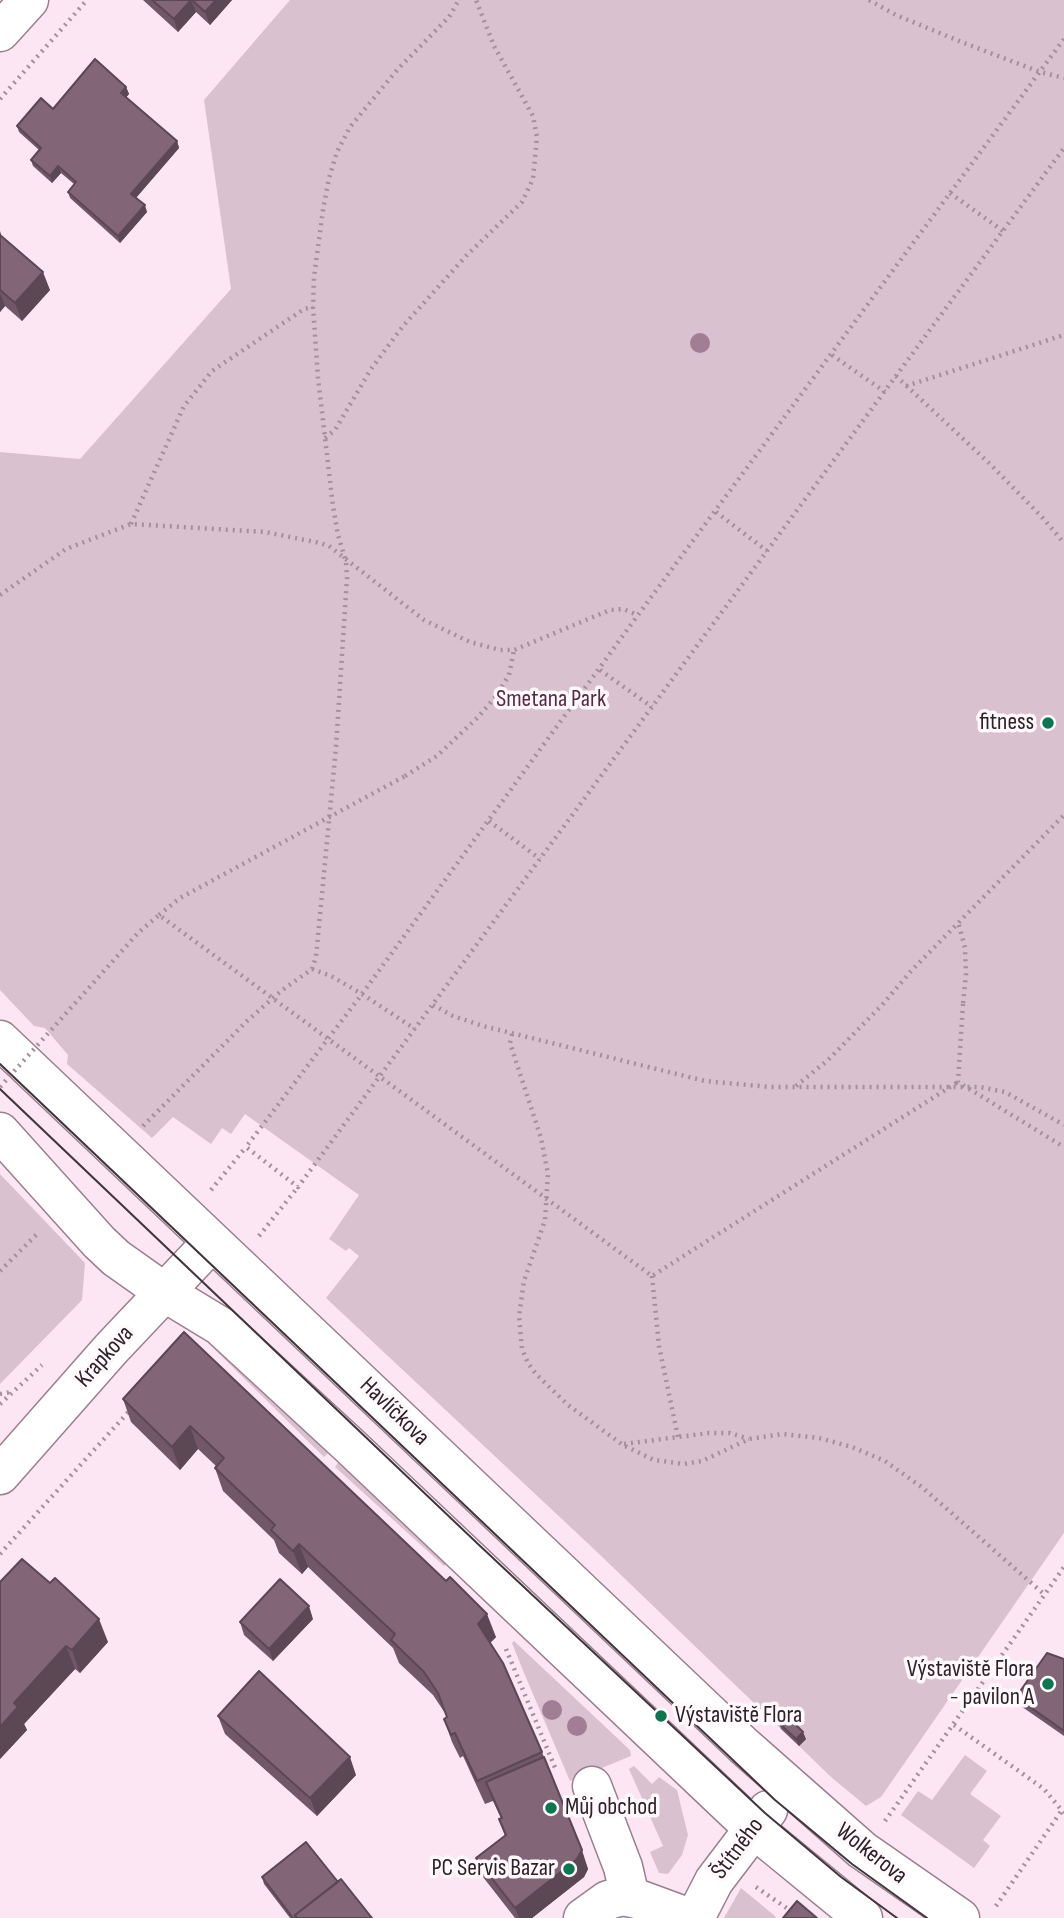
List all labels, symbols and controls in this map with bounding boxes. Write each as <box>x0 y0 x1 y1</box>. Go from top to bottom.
park label: Smetana Park <box>496 686 606 714</box>
place label: fitness <box>979 709 1034 737</box>
marker: fitness <box>1040 715 1056 731</box>
street label: Krapkova <box>70 1320 140 1394</box>
street label: Havlíčkova <box>353 1372 435 1452</box>
place label: Výstaviště Flora - pavilon A <box>907 1656 1034 1712</box>
marker: Výstaviště Flora - pavilon A <box>1040 1676 1056 1692</box>
place label: Výstaviště Flora <box>675 1702 802 1730</box>
marker: Výstaviště Flora <box>653 1708 669 1724</box>
place label: Můj obchod <box>565 1794 657 1822</box>
marker: Můj obchod <box>543 1800 559 1816</box>
street label: Štítného <box>706 1813 770 1885</box>
street label: Wolkerova <box>830 1817 912 1891</box>
place label: PC Servis Bazar <box>431 1855 555 1883</box>
marker: PC Servis Bazar <box>561 1861 577 1877</box>

